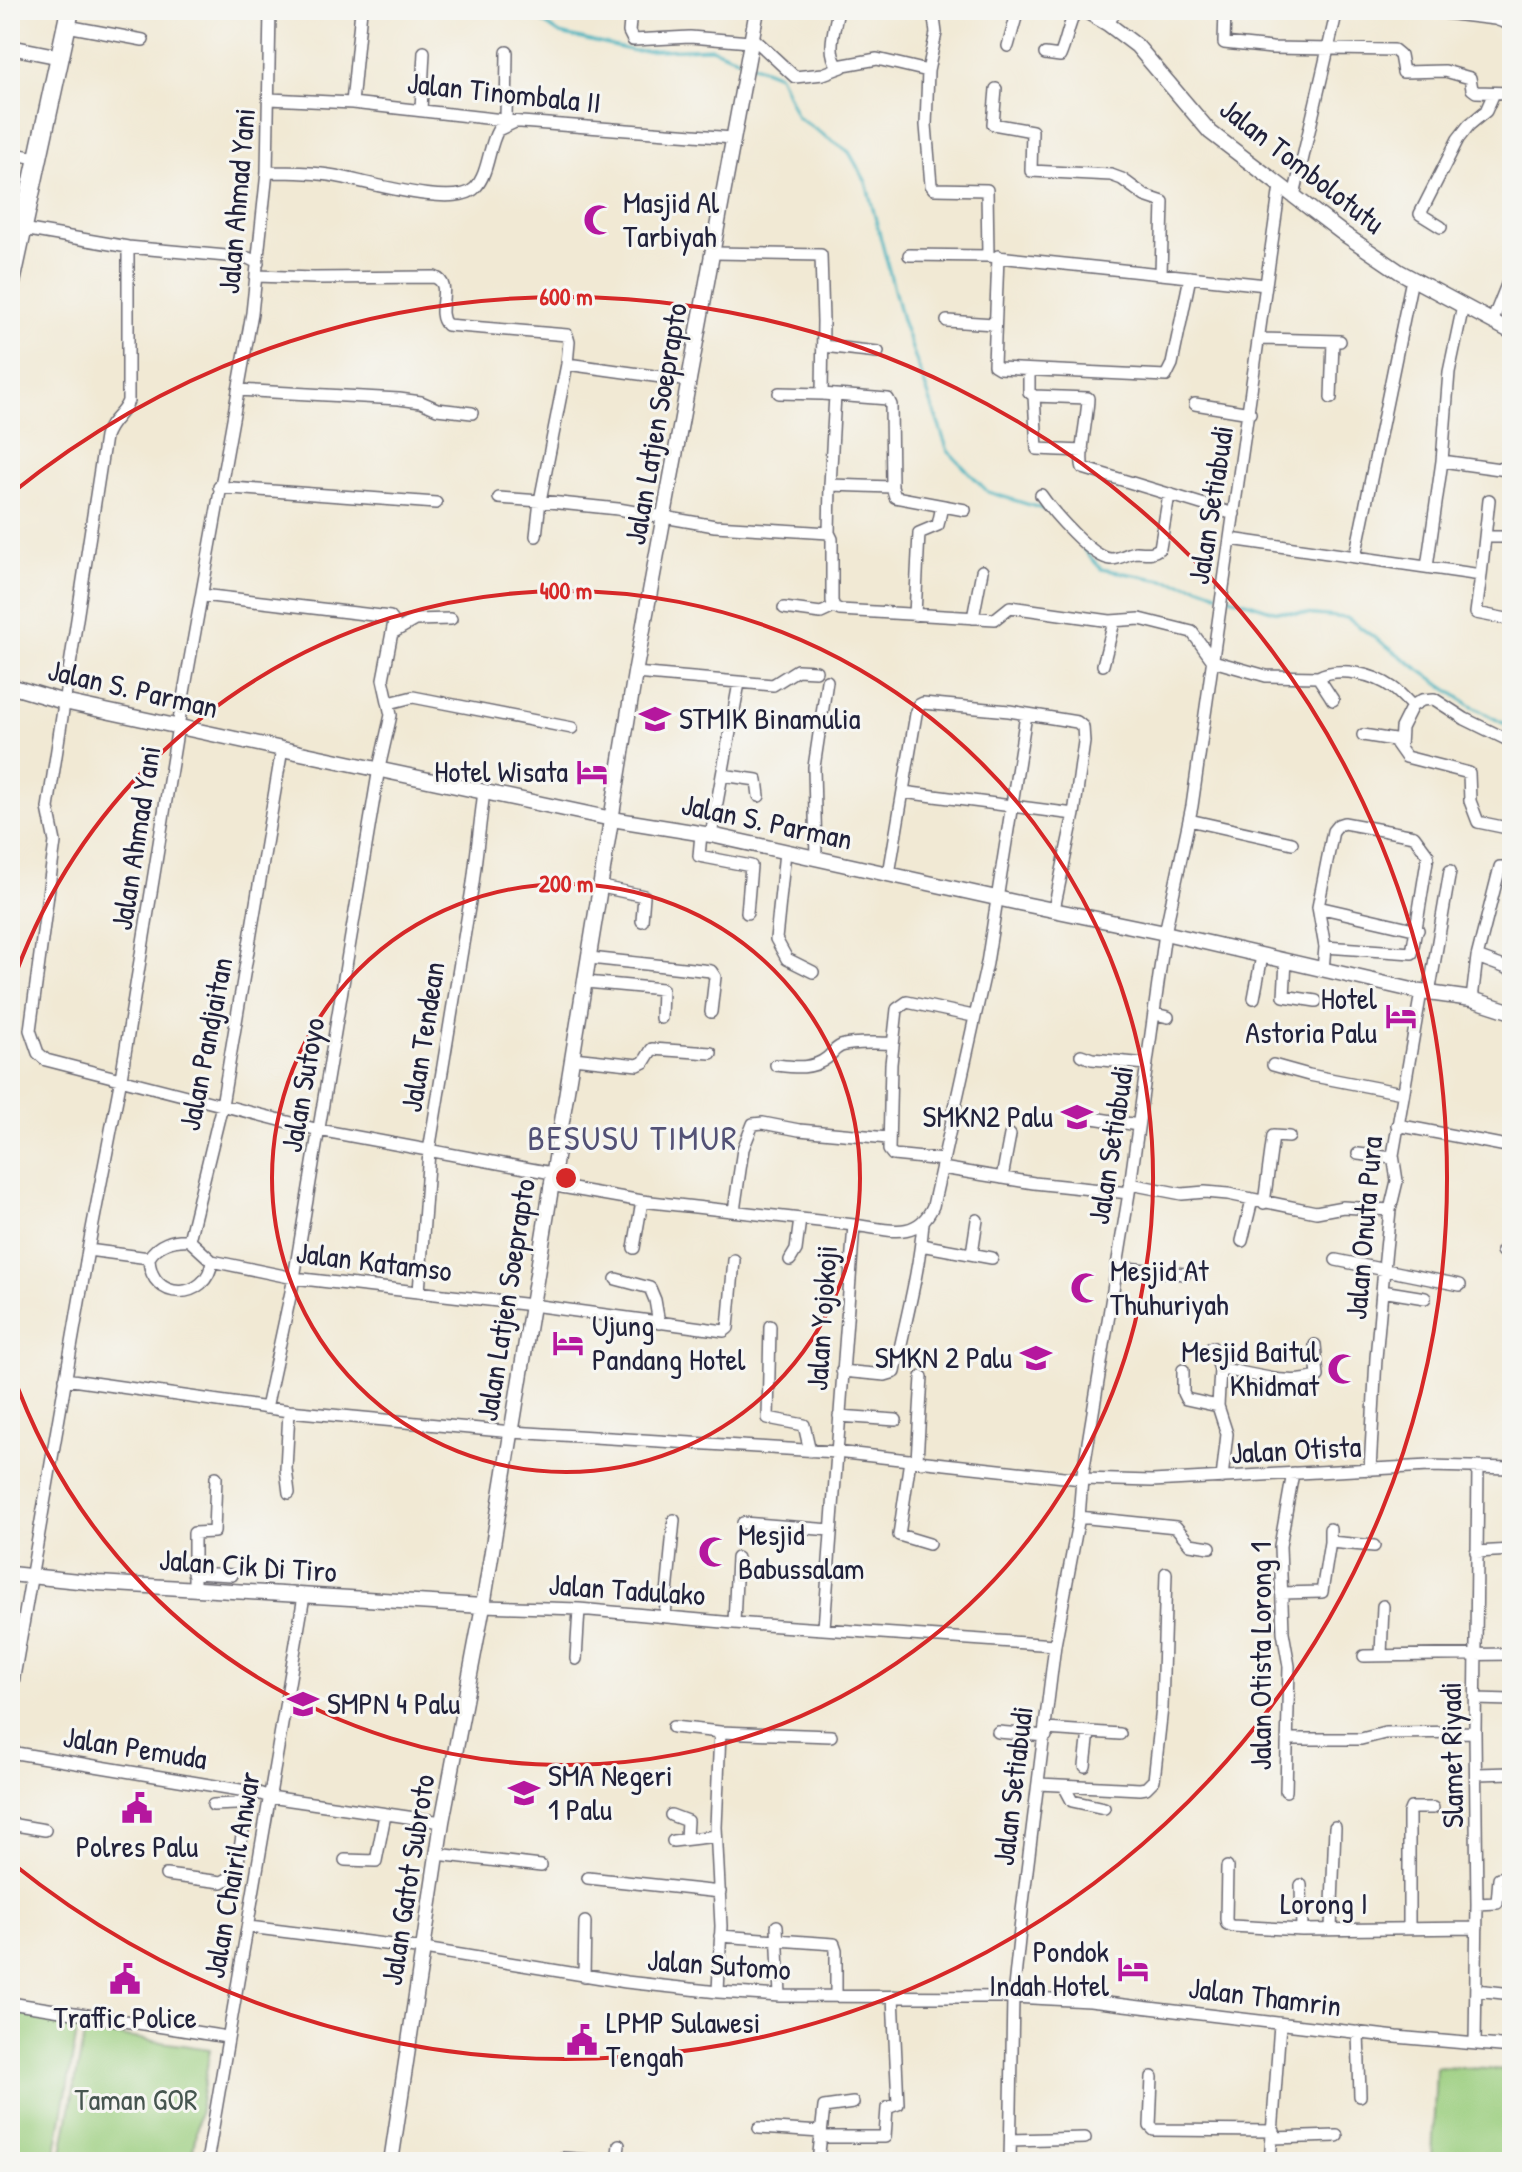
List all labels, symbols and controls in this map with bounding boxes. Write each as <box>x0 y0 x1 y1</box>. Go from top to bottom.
street label: Jalan Tinombala II <box>405 62 603 122</box>
street label: Jalan Tombolotutu <box>1212 88 1393 242</box>
street label: Jalan Ahmad Yani <box>208 106 264 295</box>
place label: Masjid Al Tarbiyah <box>623 182 719 256</box>
mosque icon: Masjid Al Tarbiyah <box>582 203 616 237</box>
text: 600 m <box>540 280 592 312</box>
street label: Jalan Latjen Soeprapto <box>614 300 696 548</box>
street label: Jalan Setiabudi <box>1178 423 1242 587</box>
text: 400 m <box>540 574 592 606</box>
street label: Jalan S. Parman <box>44 649 222 727</box>
place label: STMIK Binamulia <box>679 698 861 738</box>
school or university icon: STMIK Binamulia <box>638 702 672 736</box>
street label: Jalan Ahmad Yani <box>101 743 169 933</box>
place label: Hotel Wisata <box>434 751 568 791</box>
hotel icon: Hotel Wisata <box>575 755 609 789</box>
street label: Jalan S. Parman <box>678 783 856 859</box>
text: 200 m <box>539 867 593 899</box>
street label: Jalan Pandjaitan <box>169 954 241 1134</box>
street label: Jalan Tendean <box>390 959 454 1115</box>
place label: Hotel Astoria Palu <box>1245 978 1377 1052</box>
hotel icon: Hotel Astoria Palu <box>1384 999 1418 1033</box>
street label: Jalan Sutoyo <box>271 1014 334 1155</box>
street label: Jalan Setiabudi <box>1078 1063 1142 1227</box>
place label: SMKN2 Palu <box>923 1096 1053 1136</box>
school or university icon: SMKN2 Palu <box>1060 1100 1094 1134</box>
district label: BESUSU TIMUR <box>528 1115 738 1161</box>
street label: Jalan Onuta Pura <box>1335 1134 1391 1321</box>
centre of rings <box>552 1164 580 1192</box>
street label: Jalan Latjen Soeprapto <box>466 1176 544 1424</box>
street label: Jalan Katamso <box>294 1232 454 1290</box>
street label: Jalan Yojokoji <box>796 1244 846 1392</box>
place label: Mesjid At Thuhuriyah <box>1110 1250 1229 1324</box>
mosque icon: Mesjid At Thuhuriyah <box>1069 1271 1103 1305</box>
place label: Ujung Pandang Hotel <box>592 1305 745 1379</box>
hotel icon: Ujung Pandang Hotel <box>551 1326 585 1360</box>
place label: Mesjid Baitul Khidmat <box>1181 1331 1320 1405</box>
place label: SMKN 2 Palu <box>875 1337 1012 1377</box>
school or university icon: SMKN 2 Palu <box>1019 1341 1053 1375</box>
mosque icon: Mesjid Baitul Khidmat <box>1326 1352 1360 1386</box>
street label: Jalan Otista <box>1230 1426 1362 1472</box>
place label: Mesjid Babussalam <box>738 1514 864 1588</box>
mosque icon: Mesjid Babussalam <box>697 1535 731 1569</box>
street label: Jalan Cik Di Tiro <box>158 1539 338 1591</box>
street label: Jalan Otista Lorong 1 <box>1240 1542 1280 1770</box>
street label: Jalan Tadulako <box>547 1564 707 1614</box>
street label: Slamet Riyadi <box>1430 1682 1472 1828</box>
place label: SMPN 4 Palu <box>327 1683 460 1723</box>
school or university icon: SMPN 4 Palu <box>286 1687 320 1721</box>
street label: Jalan Setiabudi <box>982 1704 1042 1868</box>
street label: Jalan Pemuda <box>60 1716 210 1778</box>
place label: SMA Negeri 1 Palu <box>548 1755 673 1829</box>
street label: Jalan Chairil Anwar <box>193 1768 269 1981</box>
street label: Jalan Gatot Subroto <box>371 1772 443 1988</box>
school or university icon: SMA Negeri 1 Palu <box>507 1776 541 1810</box>
public building icon: Polres Palu <box>120 1791 154 1825</box>
place label: Polres Palu <box>76 1826 198 1866</box>
street label: Lorong I <box>1280 1883 1368 1923</box>
place label: Pondok Indah Hotel <box>989 1931 1109 2005</box>
street label: Jalan Sutomo <box>646 1939 792 1989</box>
hotel icon: Pondok Indah Hotel <box>1116 1952 1150 1986</box>
public building icon: Traffic Police <box>108 1962 142 1996</box>
street label: Jalan Thamrin <box>1186 1967 1344 2025</box>
place label: Traffic Police <box>53 1997 197 2037</box>
place label: LPMP Sulawesi Tengah <box>606 2002 760 2076</box>
public building icon: LPMP Sulawesi Tengah <box>565 2023 599 2057</box>
park label: Taman GOR <box>74 2079 198 2119</box>

